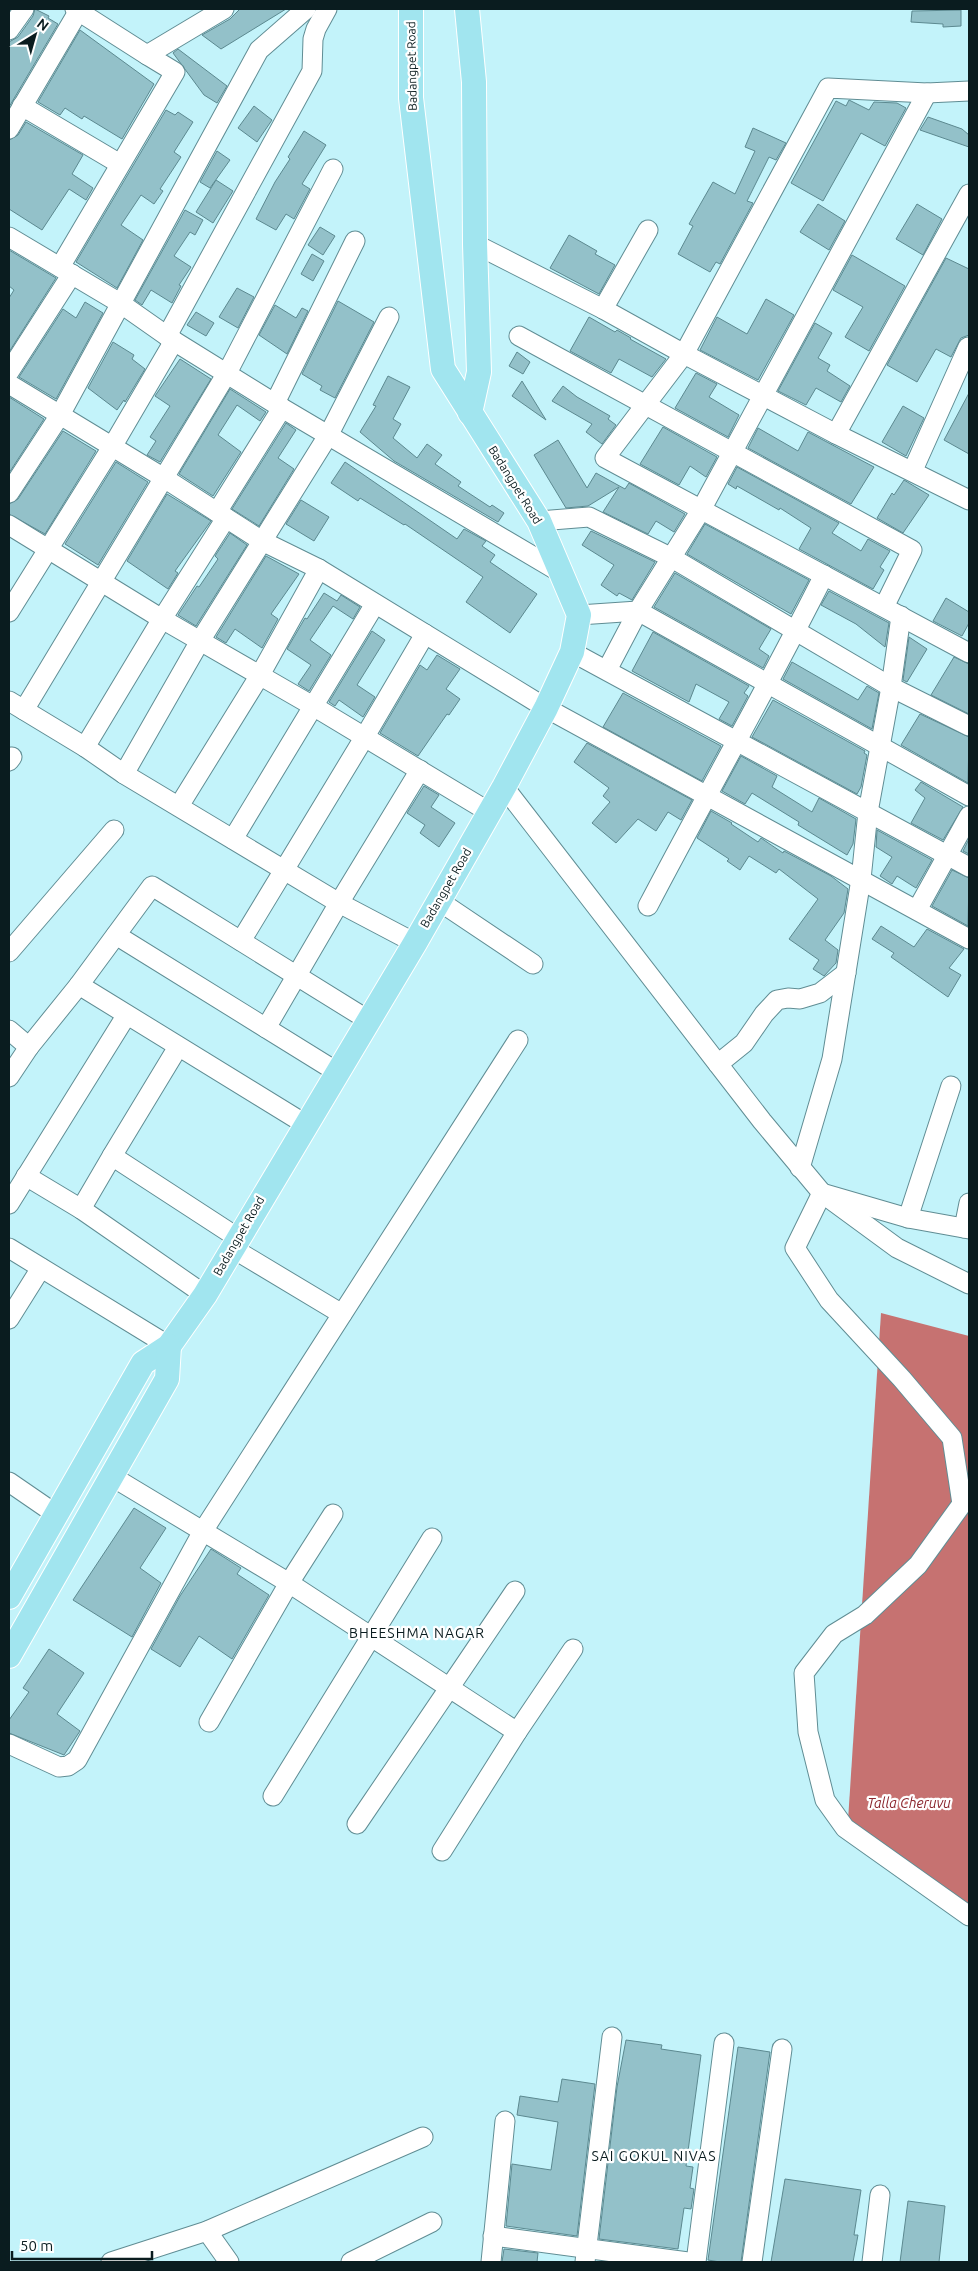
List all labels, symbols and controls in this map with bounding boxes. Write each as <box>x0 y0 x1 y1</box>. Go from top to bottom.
north arrow <box>10 10 60 60</box>
text: N <box>34 15 52 34</box>
street label: Badangpet Road <box>404 21 419 111</box>
street label: Badangpet Road <box>486 443 545 526</box>
street label: Badangpet Road <box>418 846 474 930</box>
street label: Badangpet Road <box>211 1194 267 1278</box>
district label: BHEESHMA NAGAR <box>349 1625 485 1641</box>
water label: Talla Cheruvu <box>867 1795 951 1811</box>
district label: SAI GOKUL NIVAS <box>591 2148 717 2164</box>
scale bar <box>12 2228 152 2260</box>
text: 50 m <box>20 2237 53 2254</box>

